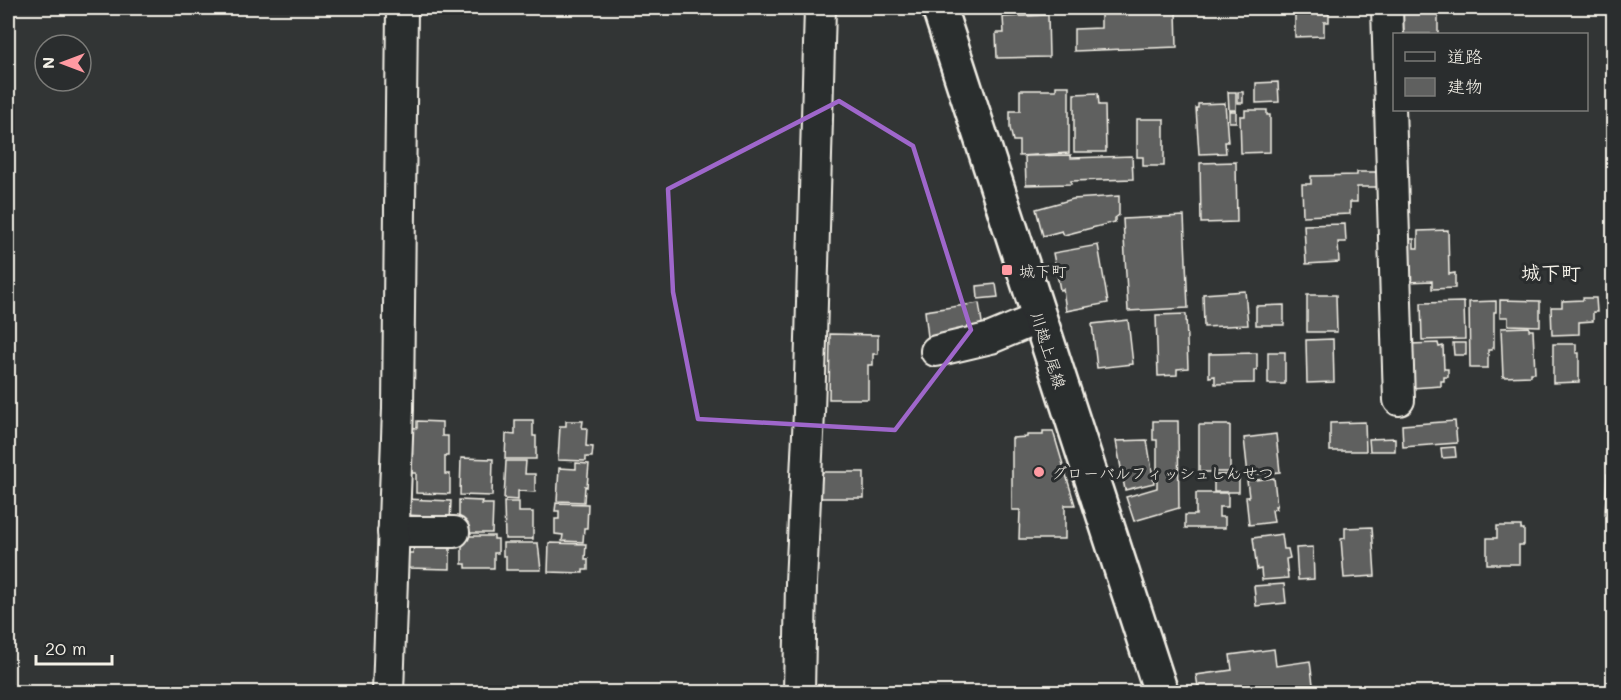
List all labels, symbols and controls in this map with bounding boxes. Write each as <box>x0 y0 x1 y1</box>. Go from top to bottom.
north arrow <box>33 33 93 93</box>
legend <box>1393 33 1588 111</box>
text: 道路 <box>1447 44 1483 68</box>
text: N <box>37 57 58 69</box>
text: 建物 <box>1447 74 1483 98</box>
district label: 城下町 <box>1521 259 1581 285</box>
place label: 城下町 <box>1019 260 1067 281</box>
marker: 城下町 <box>1000 263 1014 277</box>
street label: 川越上尾線 <box>1027 309 1071 391</box>
place label: グローバルフィッシュしんせつ <box>1051 462 1274 483</box>
marker: グローバルフィッシュしんせつ <box>1032 465 1046 479</box>
scale bar <box>36 628 112 666</box>
text: 20 m <box>45 636 86 660</box>

